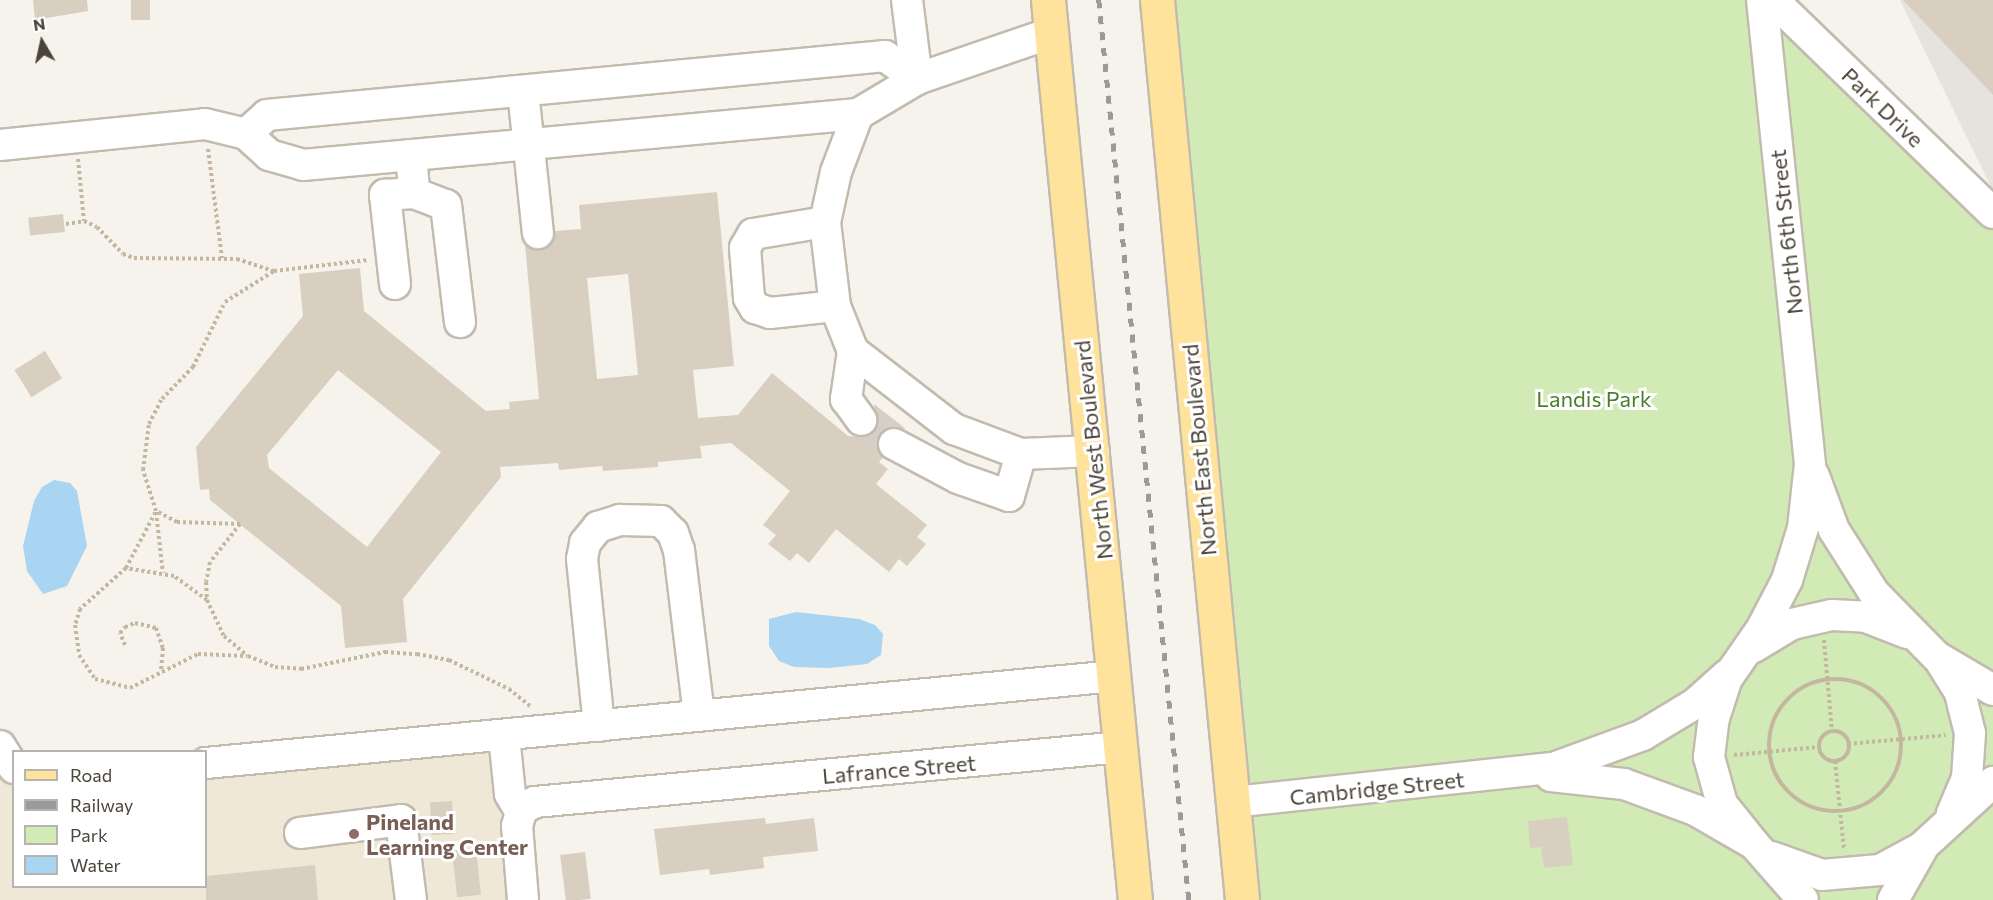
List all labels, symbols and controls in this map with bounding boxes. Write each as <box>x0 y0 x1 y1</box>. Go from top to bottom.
north arrow <box>12 12 72 72</box>
text: N <box>32 13 47 34</box>
street label: Park Drive <box>1837 62 1929 152</box>
street label: North 6th Street <box>1764 148 1808 316</box>
street label: North West Boulevard <box>1068 339 1118 561</box>
street label: North East Boulevard <box>1177 343 1221 557</box>
park label: Landis Park <box>1536 386 1652 412</box>
street label: Lafrance Street <box>821 749 977 789</box>
legend <box>12 750 207 888</box>
text: Road <box>70 764 112 786</box>
street label: Cambridge Street <box>1288 766 1466 810</box>
text: Railway <box>70 794 133 816</box>
place label: Pineland Learning Center <box>366 808 528 860</box>
text: Park <box>70 824 108 846</box>
marker: Pineland Learning Center <box>347 827 361 841</box>
text: Water <box>70 854 121 876</box>

